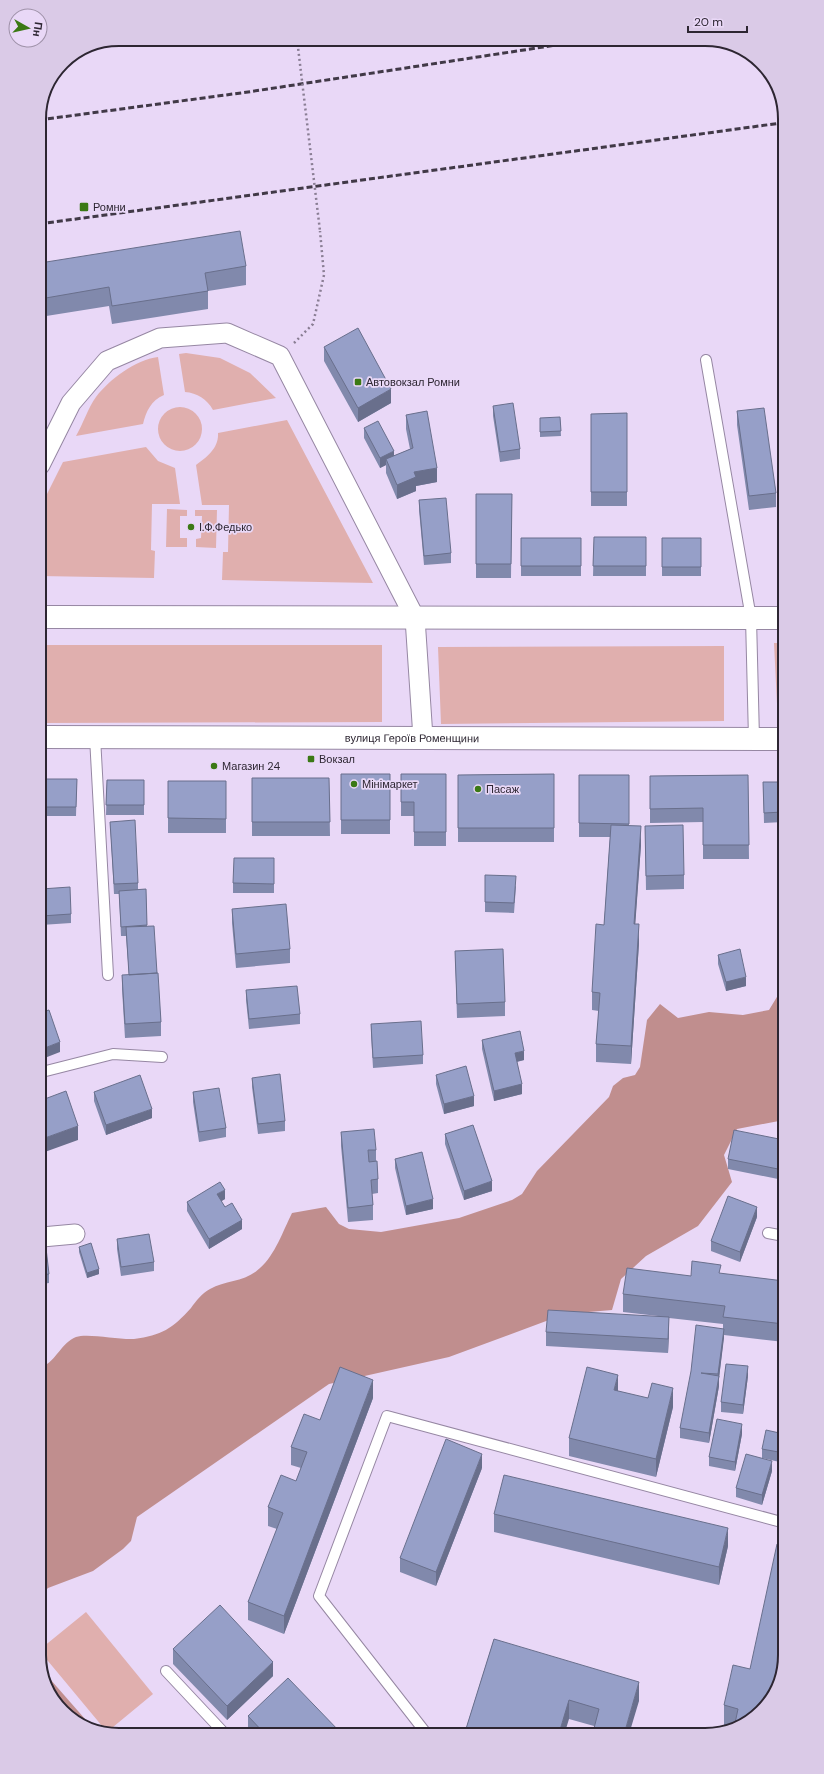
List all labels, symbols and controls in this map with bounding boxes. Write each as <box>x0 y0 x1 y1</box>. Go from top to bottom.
north arrow <box>8 8 48 48</box>
scale bar <box>688 8 747 34</box>
text: 20 m <box>694 14 723 30</box>
text: Пн <box>30 21 46 38</box>
place label: Ромни <box>93 200 126 214</box>
marker: Ромни <box>78 201 90 213</box>
place label: Автовокзал Ромни <box>366 375 460 389</box>
marker: Автовокзал Ромни <box>353 377 363 387</box>
place label: І.Ф.Федько <box>199 520 252 534</box>
marker: І.Ф.Федько <box>186 522 196 532</box>
street label: вулиця Героїв Роменщини <box>345 731 479 745</box>
place label: Вокзал <box>319 752 355 766</box>
marker: Вокзал <box>306 754 316 764</box>
place label: Магазин 24 <box>222 759 281 773</box>
marker: Магазин 24 <box>209 761 219 771</box>
place label: Мінімаркет <box>362 777 418 791</box>
marker: Мінімаркет <box>349 779 359 789</box>
place label: Пасаж <box>486 782 520 796</box>
marker: Пасаж <box>473 784 483 794</box>

